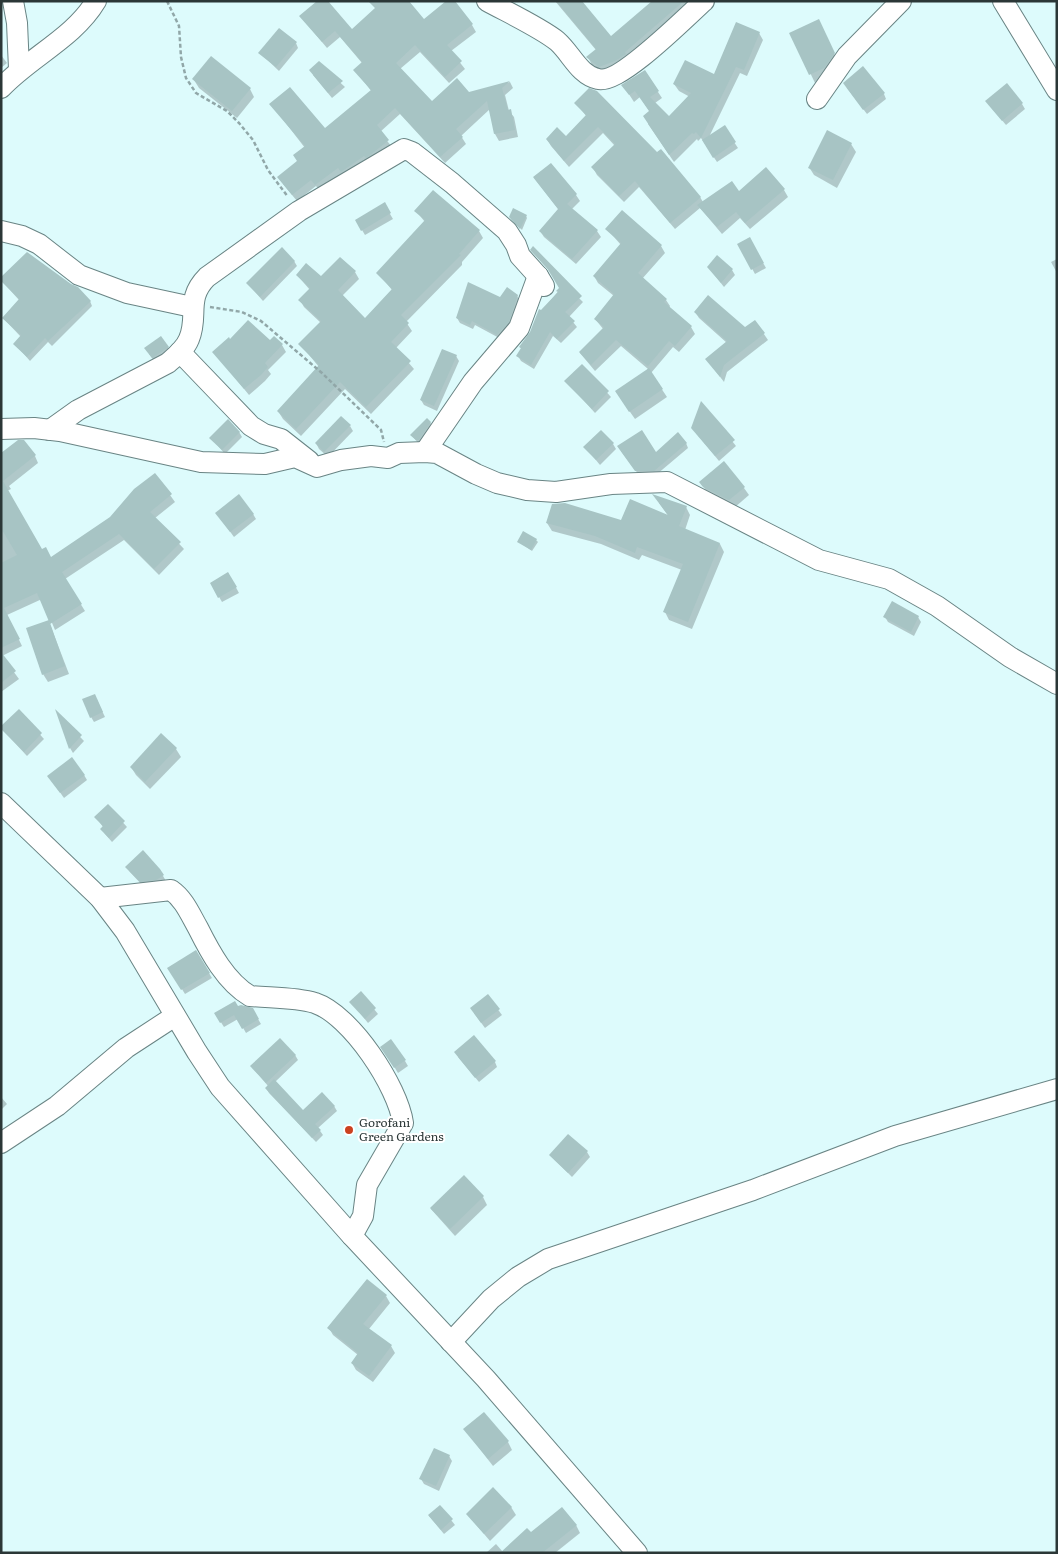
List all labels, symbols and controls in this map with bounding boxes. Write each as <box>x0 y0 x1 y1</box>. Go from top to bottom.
place label: Gorofani Green Gardens <box>359 1113 444 1145</box>
marker: Gorofani Green Gardens <box>343 1124 355 1136</box>

